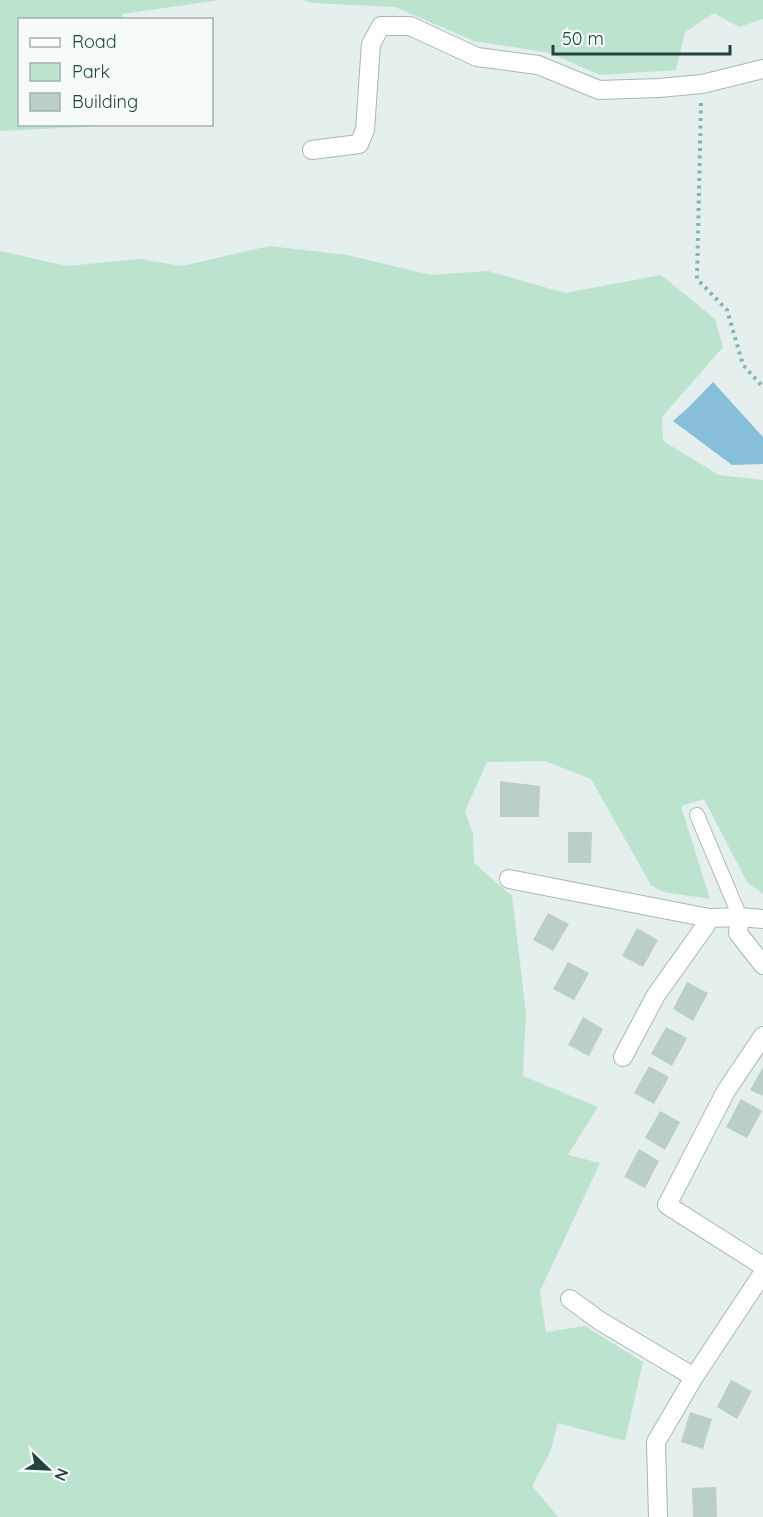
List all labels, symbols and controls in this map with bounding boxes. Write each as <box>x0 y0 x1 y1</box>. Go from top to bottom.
legend <box>18 18 213 126</box>
scale bar <box>553 18 730 56</box>
text: 50 m <box>562 27 604 50</box>
text: Road <box>72 30 117 53</box>
text: Park <box>72 60 110 83</box>
text: Building <box>72 90 138 113</box>
north arrow <box>18 1439 78 1499</box>
text: N <box>50 1466 73 1484</box>

